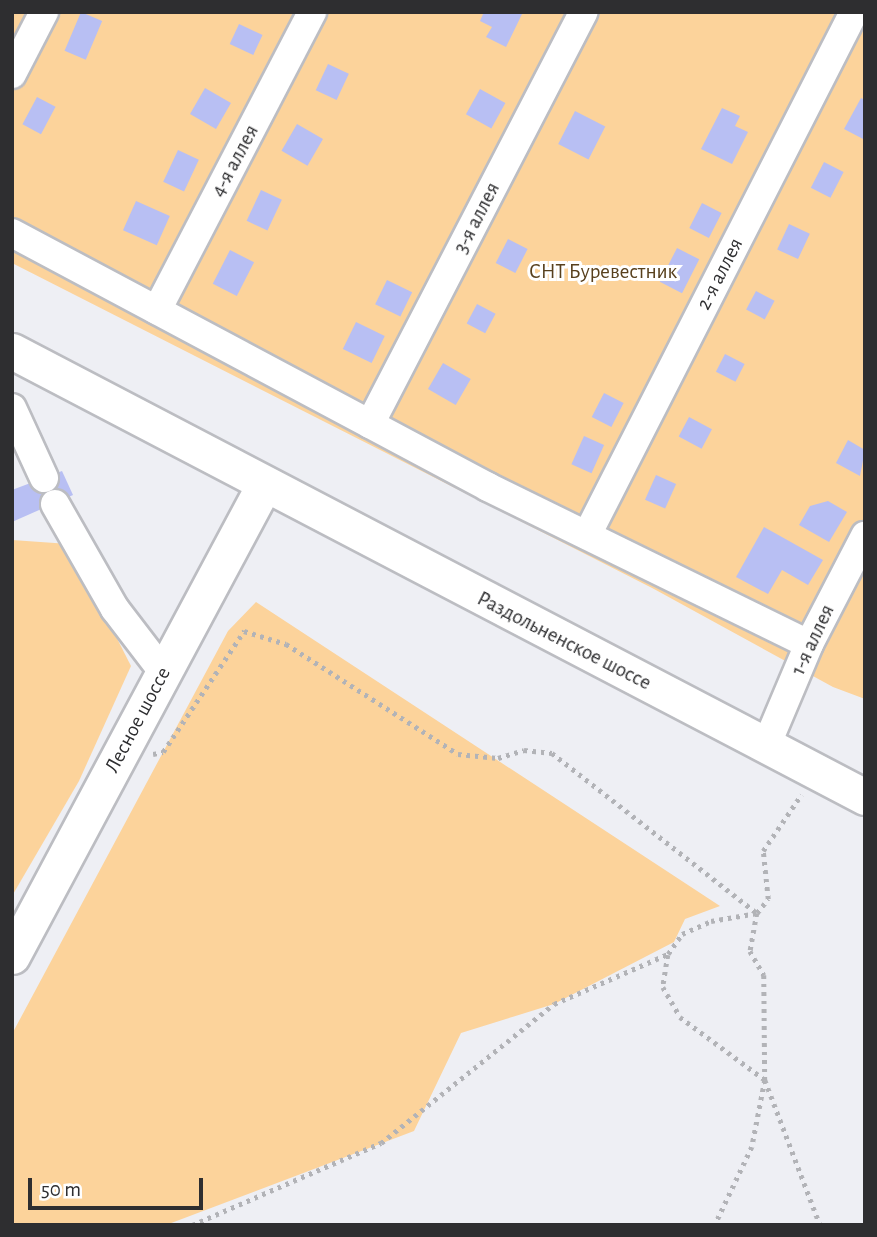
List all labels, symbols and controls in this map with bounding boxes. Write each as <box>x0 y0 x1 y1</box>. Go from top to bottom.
street label: 4-я аллея <box>206 121 264 201</box>
street label: 3-я аллея <box>448 178 506 258</box>
street label: 2-я аллея <box>691 234 749 314</box>
park label: СНТ Буревестник <box>529 259 677 285</box>
street label: Раздольненское шоссе <box>473 586 655 696</box>
street label: 1-я аллея <box>786 601 840 679</box>
street label: Лесное шоссе <box>100 663 176 777</box>
scale bar <box>32 1164 206 1208</box>
text: 50 m <box>41 1179 81 1200</box>

